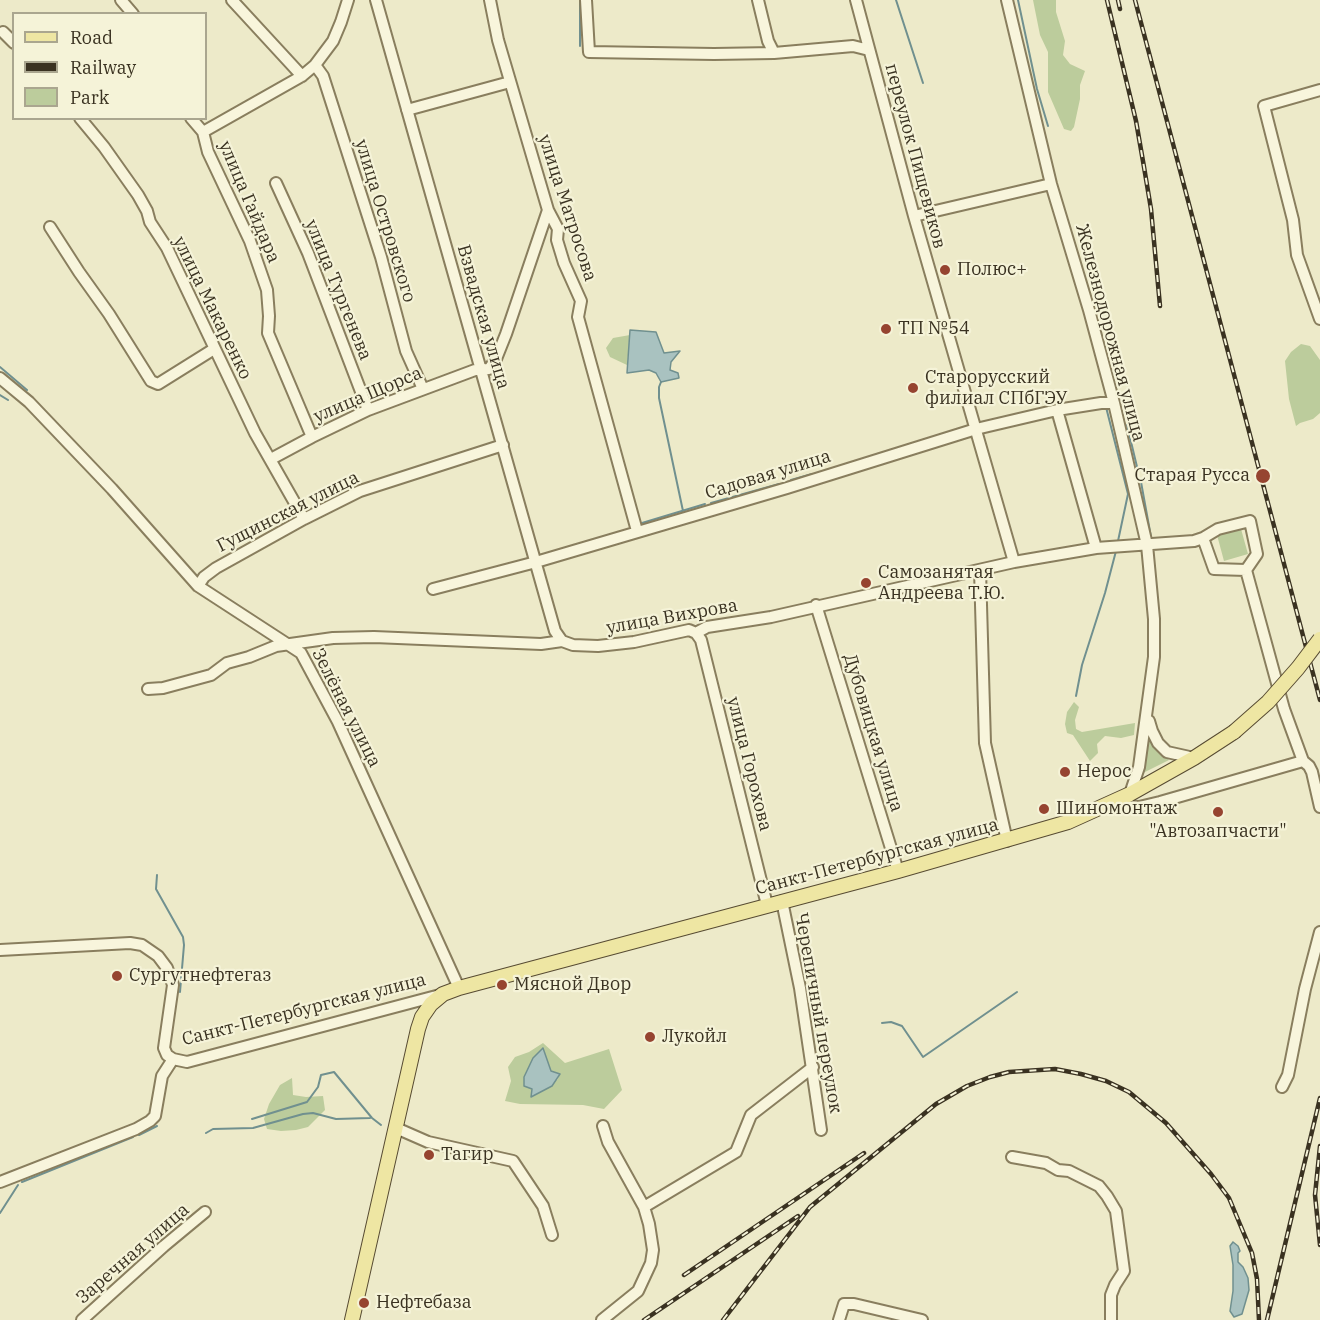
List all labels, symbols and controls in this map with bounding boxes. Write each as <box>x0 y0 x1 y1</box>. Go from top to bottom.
legend <box>12 12 207 120</box>
text: Road <box>70 26 113 49</box>
text: Railway <box>70 56 136 79</box>
street label: переулок Пищевиков <box>880 61 950 251</box>
text: Park <box>70 86 109 109</box>
street label: улица Матросова <box>533 132 601 284</box>
street label: улица Островского <box>350 137 420 305</box>
street label: улица Гайдара <box>214 138 284 266</box>
street label: улица Тургенева <box>300 216 376 364</box>
street label: Железнодорожная улица <box>1071 222 1149 444</box>
street label: улица Макаренко <box>168 233 256 383</box>
street label: Взвадская улица <box>452 242 514 392</box>
place label: Полюс+ <box>957 259 1027 281</box>
marker: Полюс+ <box>938 263 952 277</box>
place label: ТП №54 <box>898 318 970 340</box>
marker: ТП №54 <box>879 322 893 336</box>
street label: улица Щорса <box>310 362 426 428</box>
place label: Старорусский филиал СПбГЭУ <box>925 367 1067 410</box>
marker: Старорусский филиал СПбГЭУ <box>906 381 920 395</box>
street label: Садовая улица <box>703 446 833 504</box>
place label: Старая Русса <box>1134 465 1250 487</box>
street label: Гущинская улица <box>213 467 363 557</box>
marker: Старая Русса <box>1254 467 1272 485</box>
place label: Самозанятая Андреева Т.Ю. <box>878 562 1005 604</box>
marker: Самозанятая Андреева Т.Ю. <box>859 576 873 590</box>
street label: улица Вихрова <box>605 595 739 639</box>
street label: Зелёная улица <box>307 645 385 771</box>
street label: Дубовицкая улица <box>839 651 907 815</box>
street label: улица Горохова <box>722 695 776 833</box>
place label: Нерос <box>1077 761 1132 783</box>
marker: Нерос <box>1058 765 1072 779</box>
place label: Шиномонтаж <box>1056 798 1177 820</box>
marker: Шиномонтаж <box>1037 802 1051 816</box>
marker: "Автозапчасти" <box>1211 805 1225 819</box>
street label: Санкт-Петербургская улица <box>753 814 1001 900</box>
place label: "Автозапчасти" <box>1149 821 1287 843</box>
street label: Черепичный переулок <box>790 911 846 1115</box>
place label: Сургутнефтегаз <box>129 965 271 987</box>
marker: Сургутнефтегаз <box>110 969 124 983</box>
street label: Санкт-Петербургская улица <box>180 969 428 1051</box>
place label: Мясной Двор <box>514 974 631 996</box>
marker: Мясной Двор <box>495 978 509 992</box>
place label: Лукойл <box>662 1026 727 1048</box>
marker: Лукойл <box>643 1030 657 1044</box>
place label: Тагир <box>441 1144 494 1166</box>
marker: Тагир <box>422 1148 436 1162</box>
street label: Заречная улица <box>72 1199 194 1309</box>
place label: Нефтебаза <box>376 1292 472 1314</box>
marker: Нефтебаза <box>357 1296 371 1310</box>

